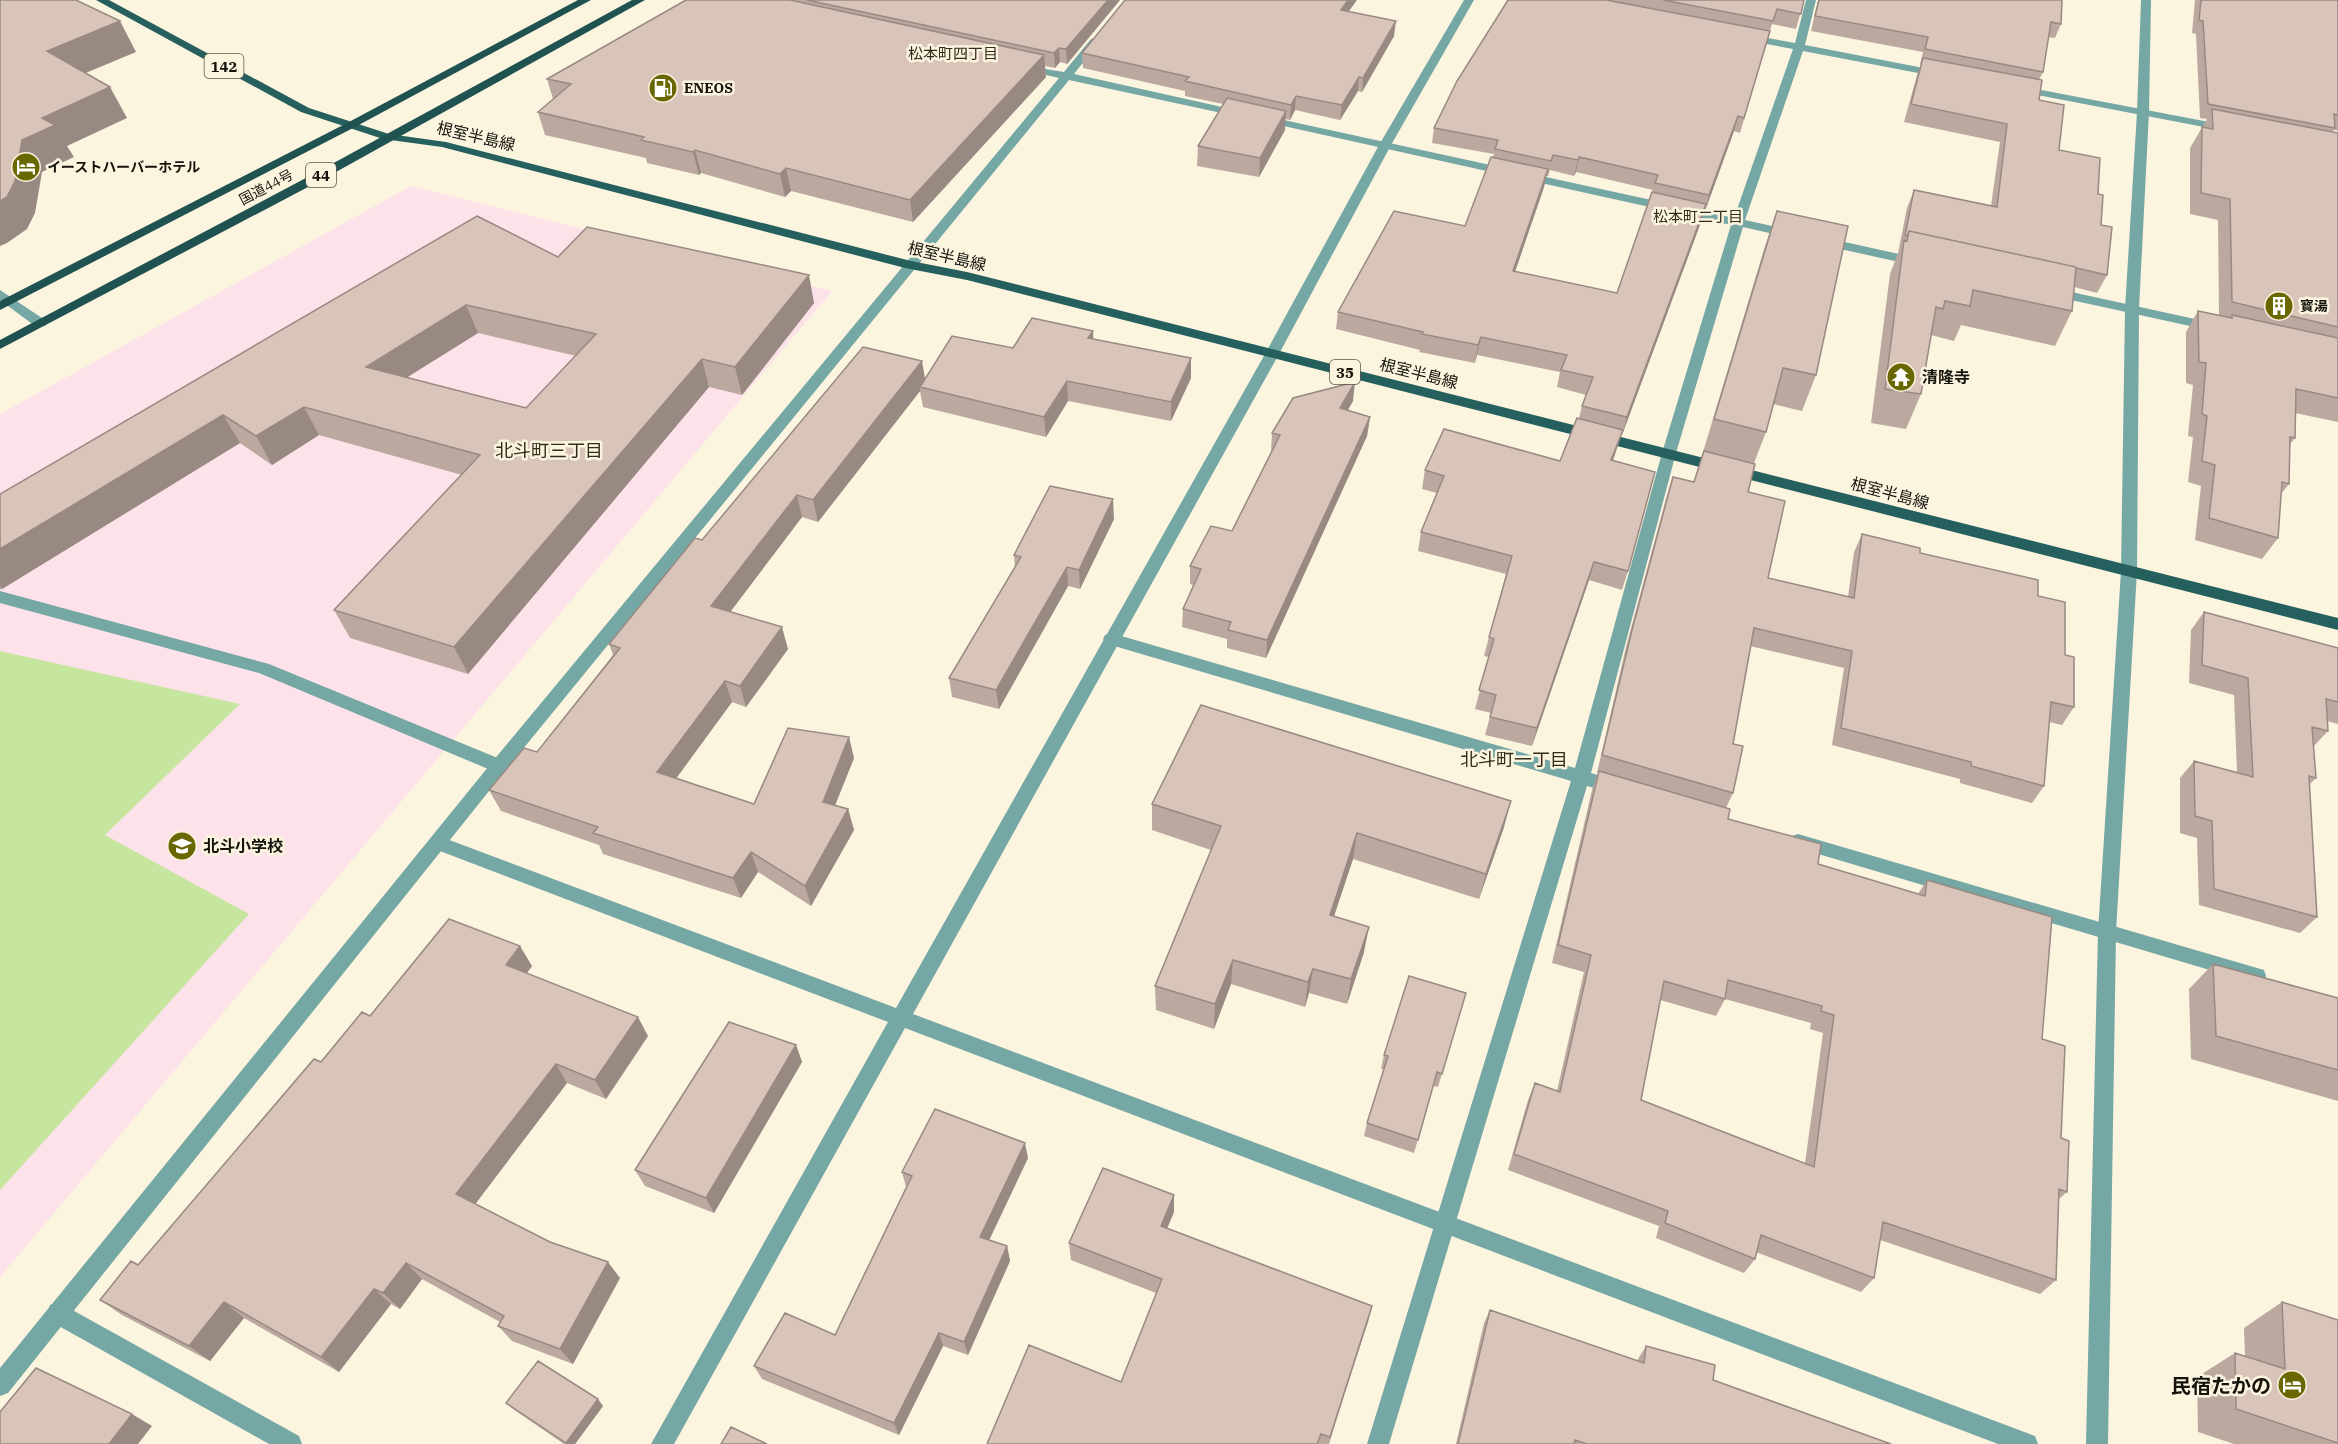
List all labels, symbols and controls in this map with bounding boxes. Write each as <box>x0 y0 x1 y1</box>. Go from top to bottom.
district label: 松本町四丁目 <box>908 44 998 63</box>
road number: 142 <box>204 54 244 78</box>
fuel station icon: ENEOS <box>647 72 679 104</box>
place label: ENEOS <box>684 79 733 97</box>
street label: 根室半島線 <box>435 117 517 155</box>
hotel icon: イーストハーバーホテル <box>10 151 42 183</box>
place label: イーストハーバーホテル <box>47 158 200 176</box>
road number: 44 <box>306 163 336 187</box>
street label: 国道44号 <box>236 165 296 209</box>
district label: 松本町二丁目 <box>1653 207 1743 226</box>
street label: 根室半島線 <box>906 237 988 275</box>
building icon: 寳湯 <box>2263 290 2295 322</box>
place label: 寳湯 <box>2300 297 2328 315</box>
street label: 根室半島線 <box>1378 354 1460 392</box>
road number: 35 <box>1330 360 1360 384</box>
temple icon: 清隆寺 <box>1885 361 1917 393</box>
place label: 清隆寺 <box>1922 367 1970 387</box>
district label: 北斗町三丁目 <box>495 439 603 462</box>
street label: 根室半島線 <box>1849 473 1931 513</box>
district label: 北斗町一丁目 <box>1460 748 1568 771</box>
school or university icon: 北斗小学校 <box>166 830 198 862</box>
place label: 北斗小学校 <box>203 836 283 856</box>
hotel icon: 民宿たかの <box>2276 1369 2308 1401</box>
place label: 民宿たかの <box>2171 1372 2271 1399</box>

